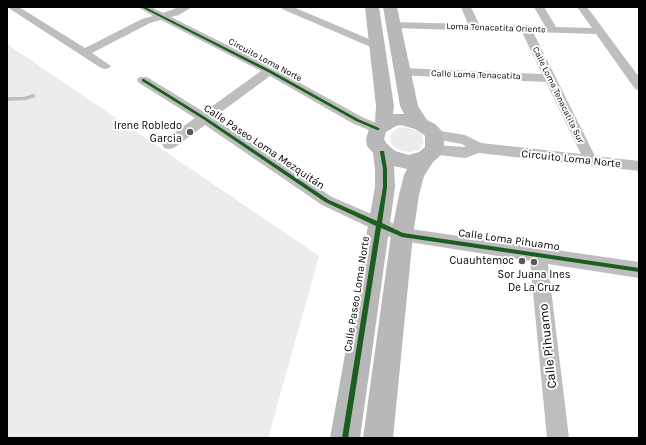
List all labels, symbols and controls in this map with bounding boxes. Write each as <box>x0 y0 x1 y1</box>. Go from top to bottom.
street label: Loma Tenacatita Oriente <box>446 21 546 35</box>
street label: Circuito Loma Norte <box>226 36 304 84</box>
street label: Calle Loma Tenacatita Sur <box>530 45 586 145</box>
street label: Calle Loma Tenacatita <box>431 68 521 82</box>
street label: Calle Paseo Loma Mezquitán <box>201 102 327 192</box>
place label: Irene Robledo Garcia <box>114 119 182 145</box>
marker: Irene Robledo Garcia <box>185 127 195 137</box>
street label: Circuito Loma Norte <box>521 147 621 171</box>
street label: Calle Loma Pihuamo <box>457 226 561 254</box>
street label: Calle Paseo Loma Norte <box>341 235 373 353</box>
place label: Cuauhtemoc <box>449 254 514 268</box>
marker: Cuauhtemoc <box>517 256 527 266</box>
marker: Sor Juana Ines De La Cruz <box>529 257 539 267</box>
place label: Sor Juana Ines De La Cruz <box>498 268 570 294</box>
street label: Calle Pihuamo <box>536 303 560 389</box>

